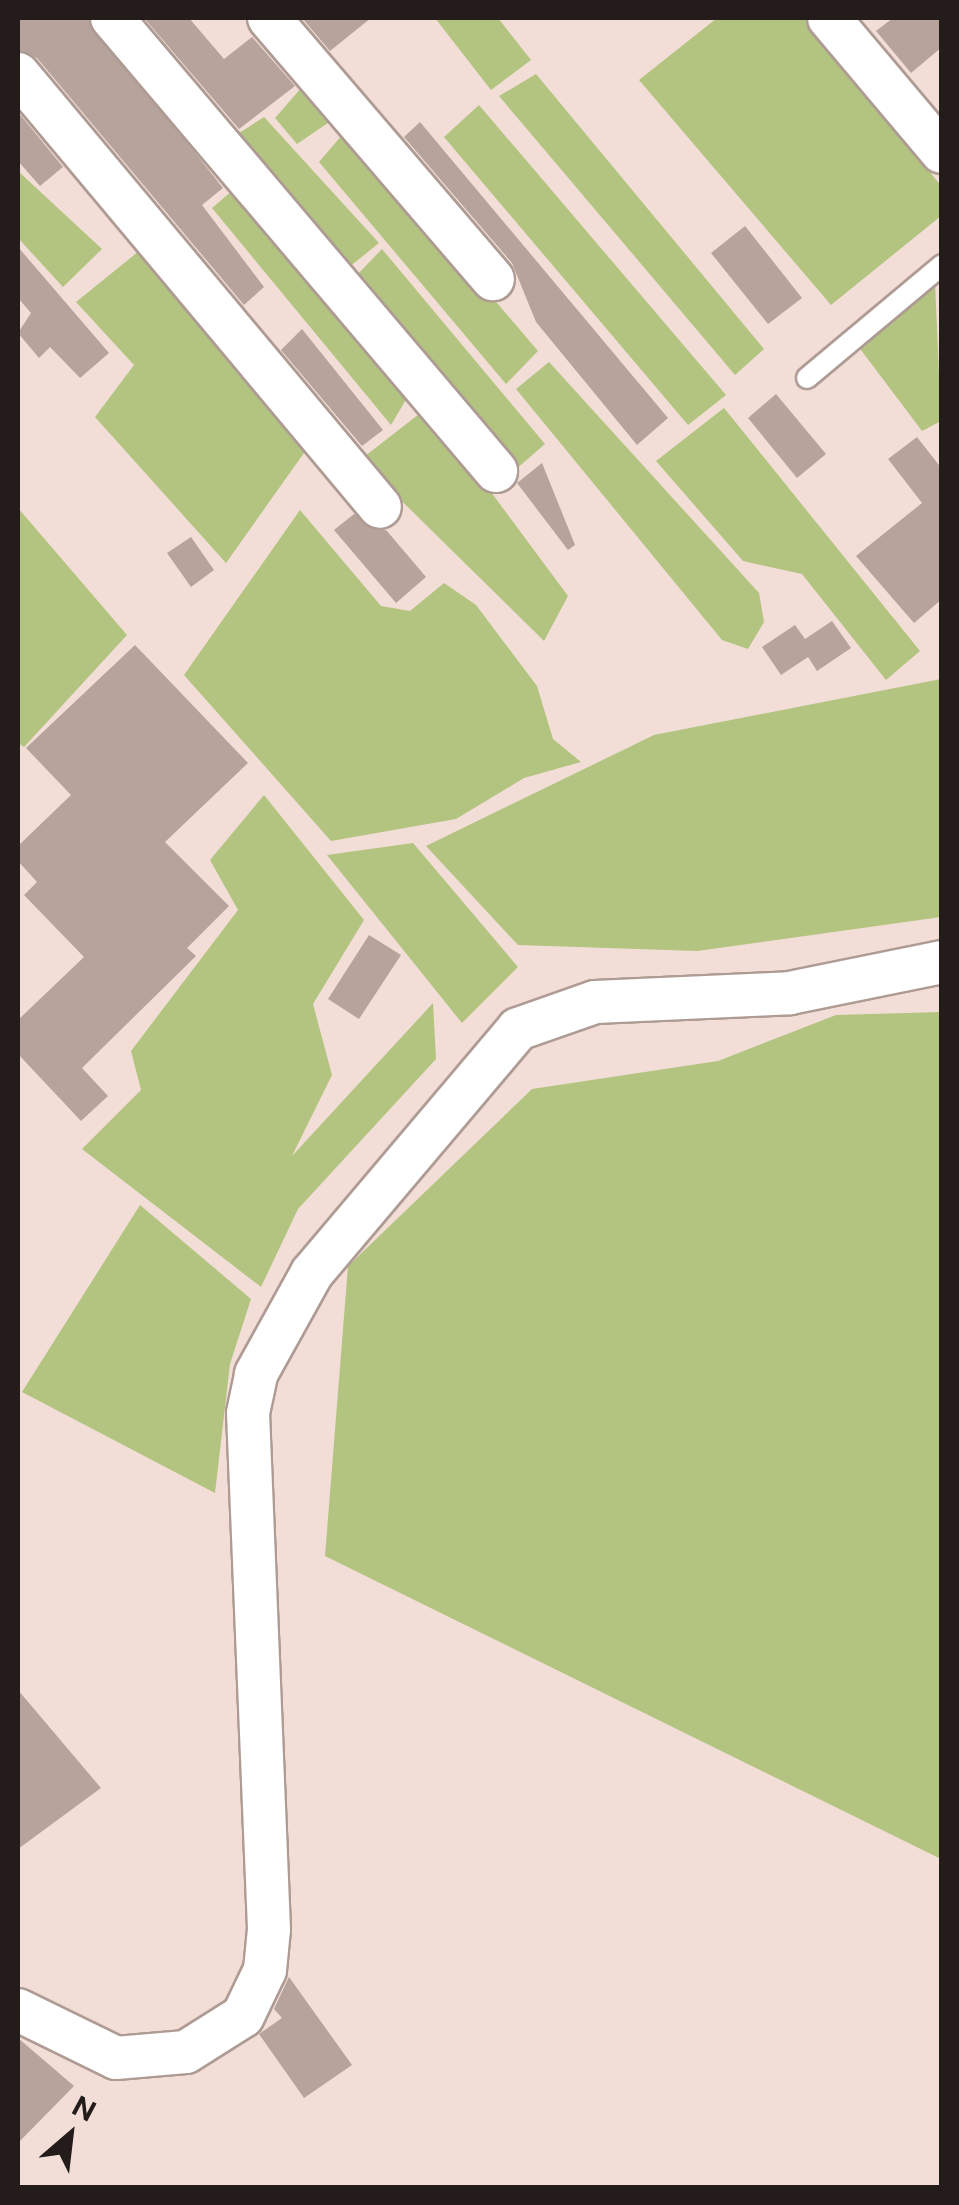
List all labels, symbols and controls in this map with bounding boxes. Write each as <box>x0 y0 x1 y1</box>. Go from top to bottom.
north arrow <box>20 2085 120 2185</box>
text: N <box>67 2088 102 2128</box>

